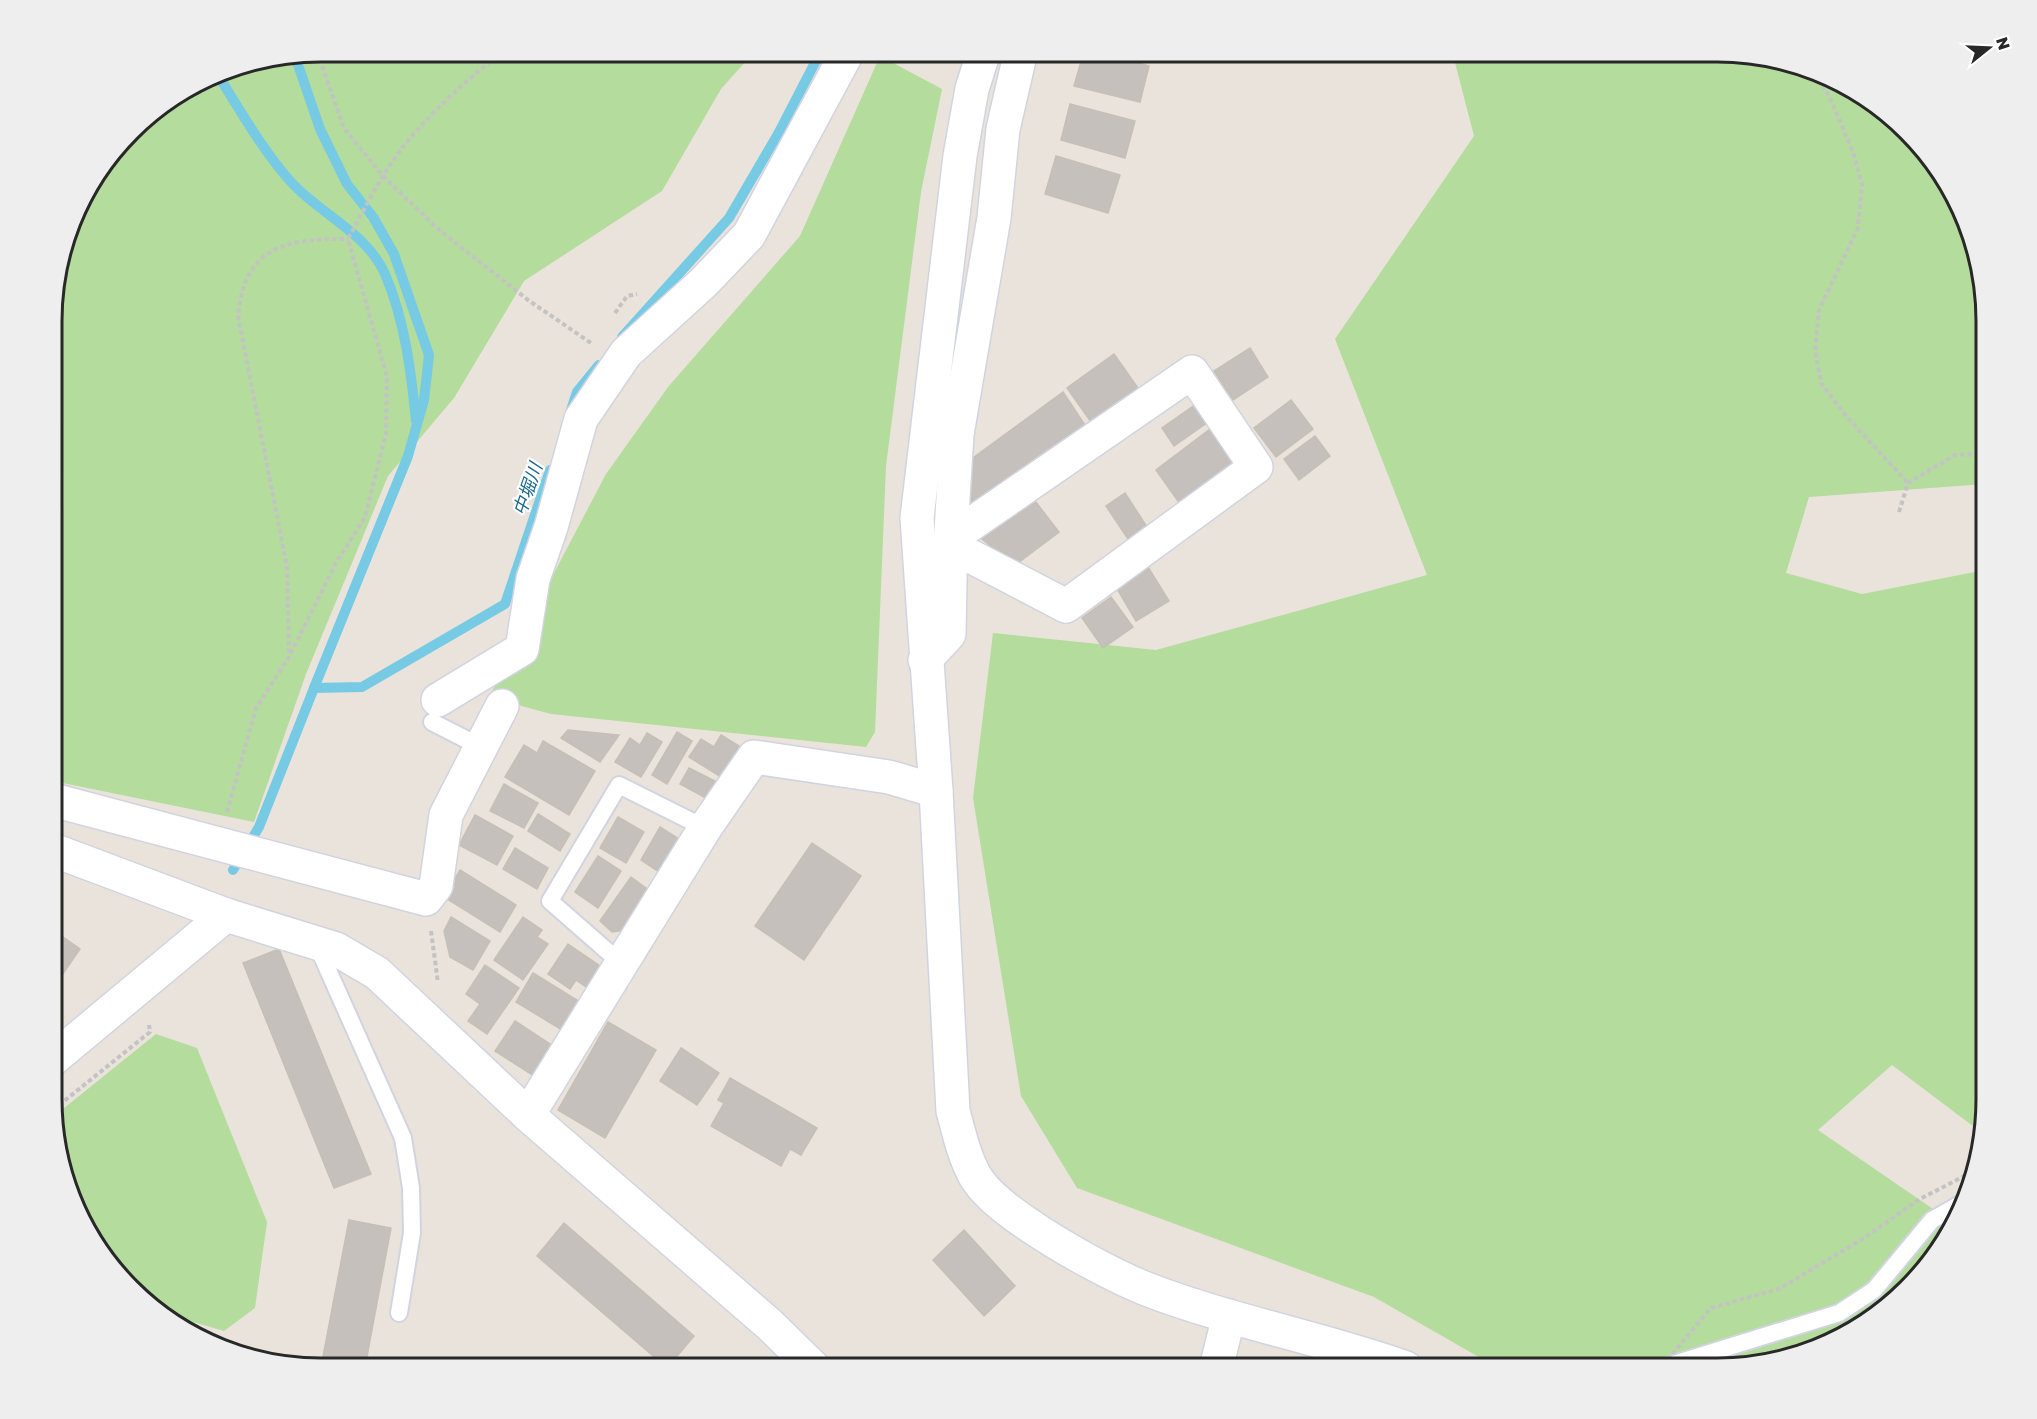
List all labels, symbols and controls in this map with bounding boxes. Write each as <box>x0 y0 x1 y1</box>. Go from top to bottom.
north arrow <box>1959 18 2019 78</box>
text: N <box>1992 34 2015 52</box>
water label: 中堀川 <box>508 458 547 518</box>

